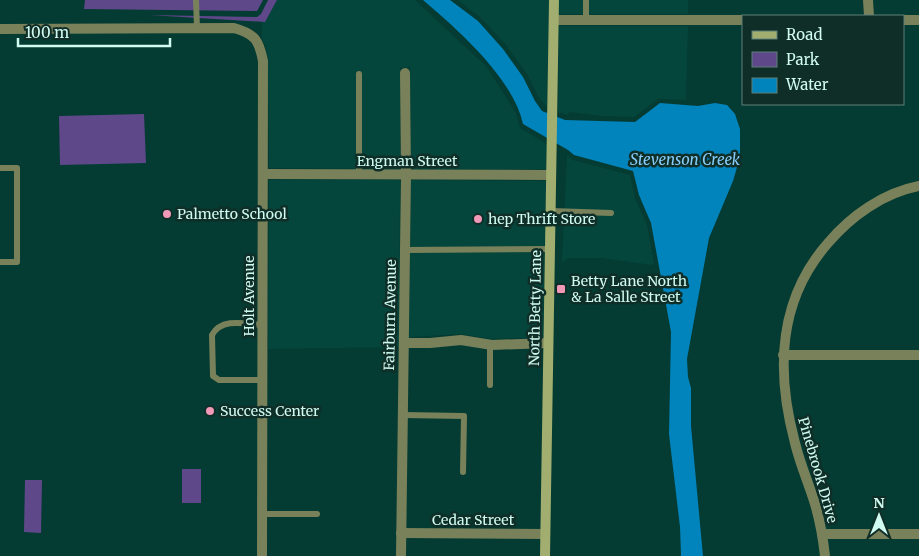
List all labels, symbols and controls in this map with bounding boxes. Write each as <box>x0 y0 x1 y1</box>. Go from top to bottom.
scale bar <box>18 15 170 47</box>
legend <box>742 15 904 105</box>
text: 100 m <box>25 23 69 42</box>
text: Road <box>786 25 822 44</box>
text: Park <box>786 50 820 69</box>
text: Water <box>785 75 829 94</box>
water label: Stevenson Creek <box>630 150 741 169</box>
street label: Engman Street <box>357 152 458 170</box>
place label: Palmetto School <box>177 205 287 223</box>
marker: Palmetto School <box>161 208 173 220</box>
place label: hep Thrift Store <box>488 210 595 228</box>
marker: hep Thrift Store <box>472 213 484 225</box>
street label: North Betty Lane <box>525 250 545 366</box>
street label: Holt Avenue <box>240 255 258 337</box>
street label: Fairburn Avenue <box>380 259 400 371</box>
place label: Betty Lane North & La Salle Street <box>571 272 687 306</box>
marker: Betty Lane North & La Salle Street <box>555 283 567 295</box>
place label: Success Center <box>220 402 319 420</box>
marker: Success Center <box>204 405 216 417</box>
street label: Pinebrook Drive <box>794 415 842 525</box>
north arrow <box>854 491 904 541</box>
text: N <box>873 494 885 512</box>
street label: Cedar Street <box>432 511 515 529</box>

